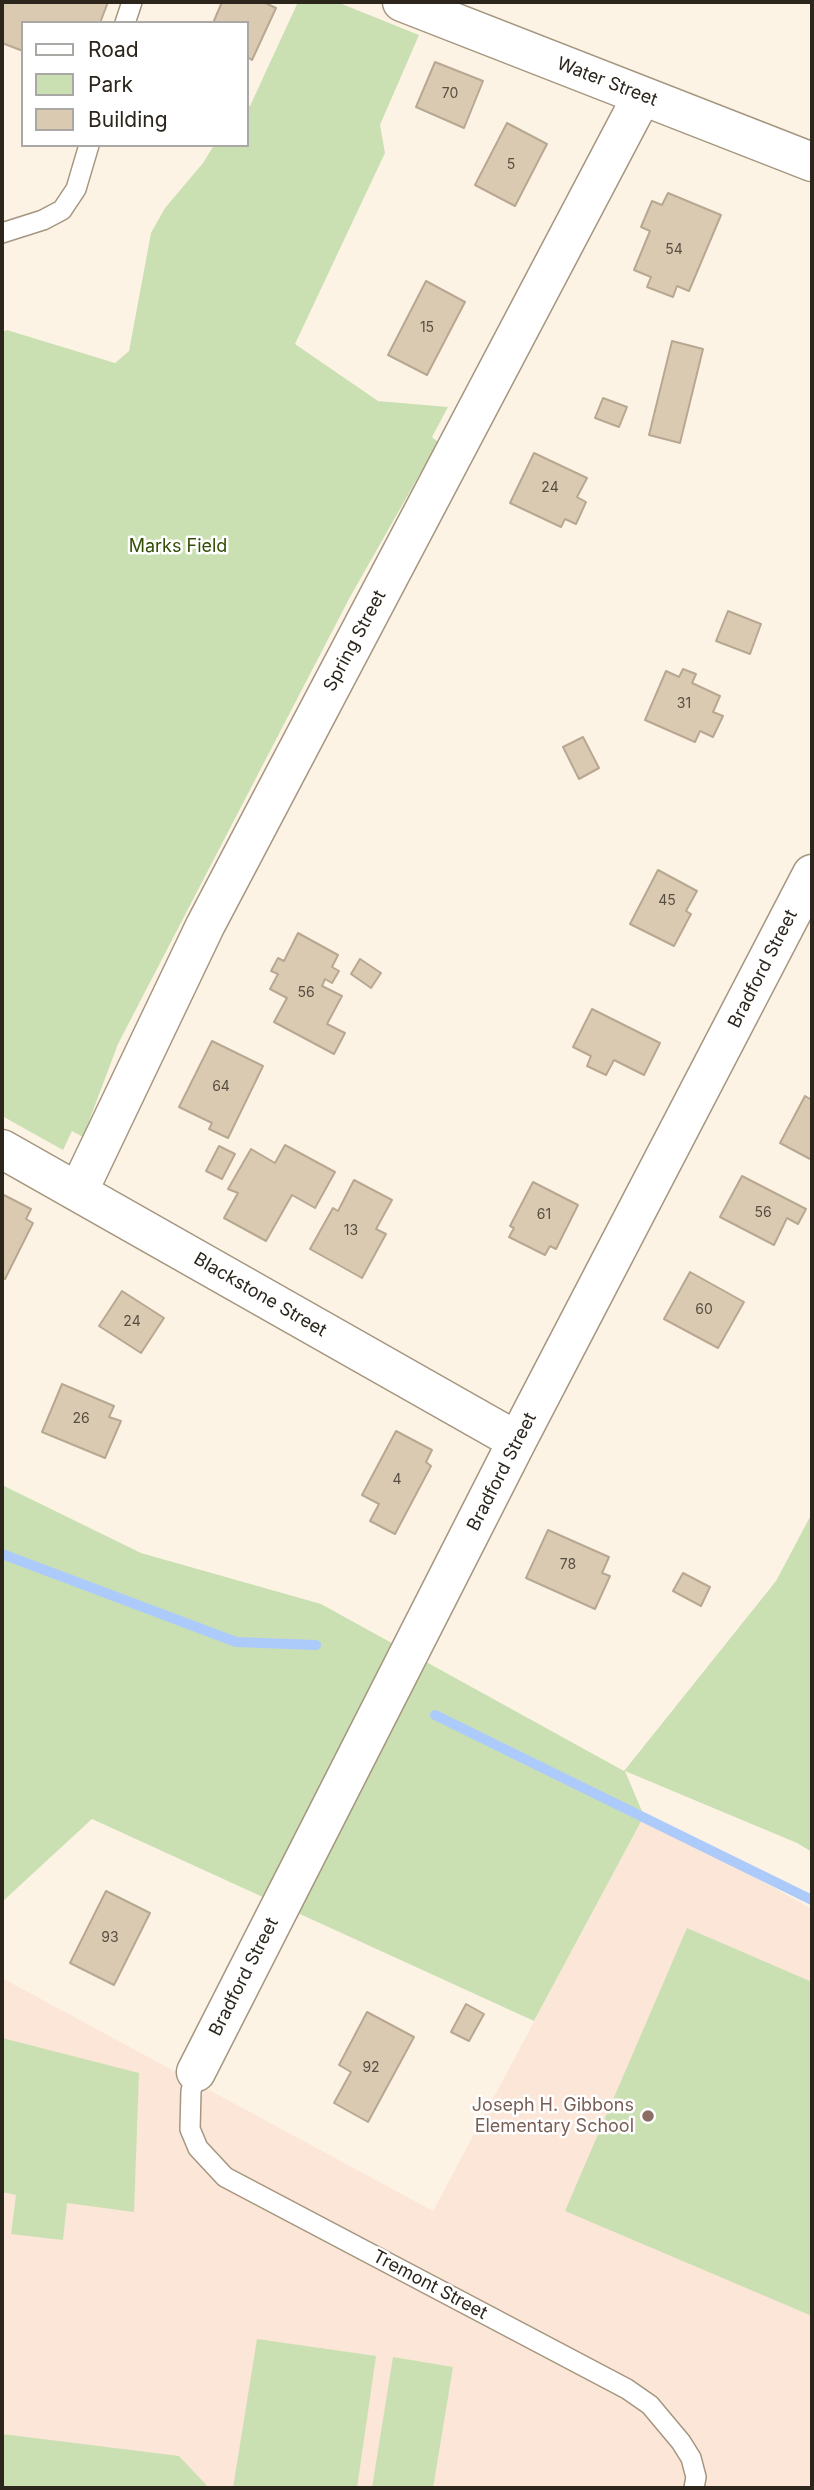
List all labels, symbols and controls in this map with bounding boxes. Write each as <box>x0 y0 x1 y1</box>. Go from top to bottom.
legend <box>21 21 248 147</box>
text: Road <box>88 37 139 62</box>
street label: Water Street <box>554 53 660 111</box>
text: Park <box>88 72 133 97</box>
house number: 70 <box>442 86 458 102</box>
text: Building <box>88 107 168 132</box>
house number: 5 <box>507 157 515 173</box>
house number: 54 <box>665 242 683 258</box>
house number: 15 <box>420 320 434 336</box>
house number: 24 <box>541 480 559 496</box>
park label: Marks Field <box>129 536 227 558</box>
street label: Spring Street <box>319 587 391 695</box>
house number: 31 <box>677 696 691 712</box>
house number: 45 <box>658 893 676 909</box>
street label: Bradford Street <box>724 906 802 1032</box>
house number: 56 <box>297 985 315 1001</box>
house number: 64 <box>212 1079 230 1095</box>
house number: 56 <box>754 1205 772 1221</box>
house number: 61 <box>537 1207 551 1223</box>
house number: 13 <box>344 1223 358 1239</box>
street label: Blackstone Street <box>190 1248 330 1342</box>
house number: 60 <box>695 1302 713 1318</box>
house number: 24 <box>123 1314 141 1330</box>
street label: Bradford Street <box>463 1409 541 1535</box>
house number: 26 <box>72 1411 90 1427</box>
house number: 4 <box>392 1472 402 1488</box>
house number: 78 <box>560 1557 576 1573</box>
street label: Bradford Street <box>205 1914 283 2040</box>
house number: 93 <box>101 1930 119 1946</box>
house number: 92 <box>362 2060 380 2076</box>
place label: Joseph H. Gibbons Elementary School <box>472 2095 634 2138</box>
marker: Joseph H. Gibbons Elementary School <box>640 2108 656 2124</box>
street label: Tremont Street <box>369 2246 491 2324</box>

